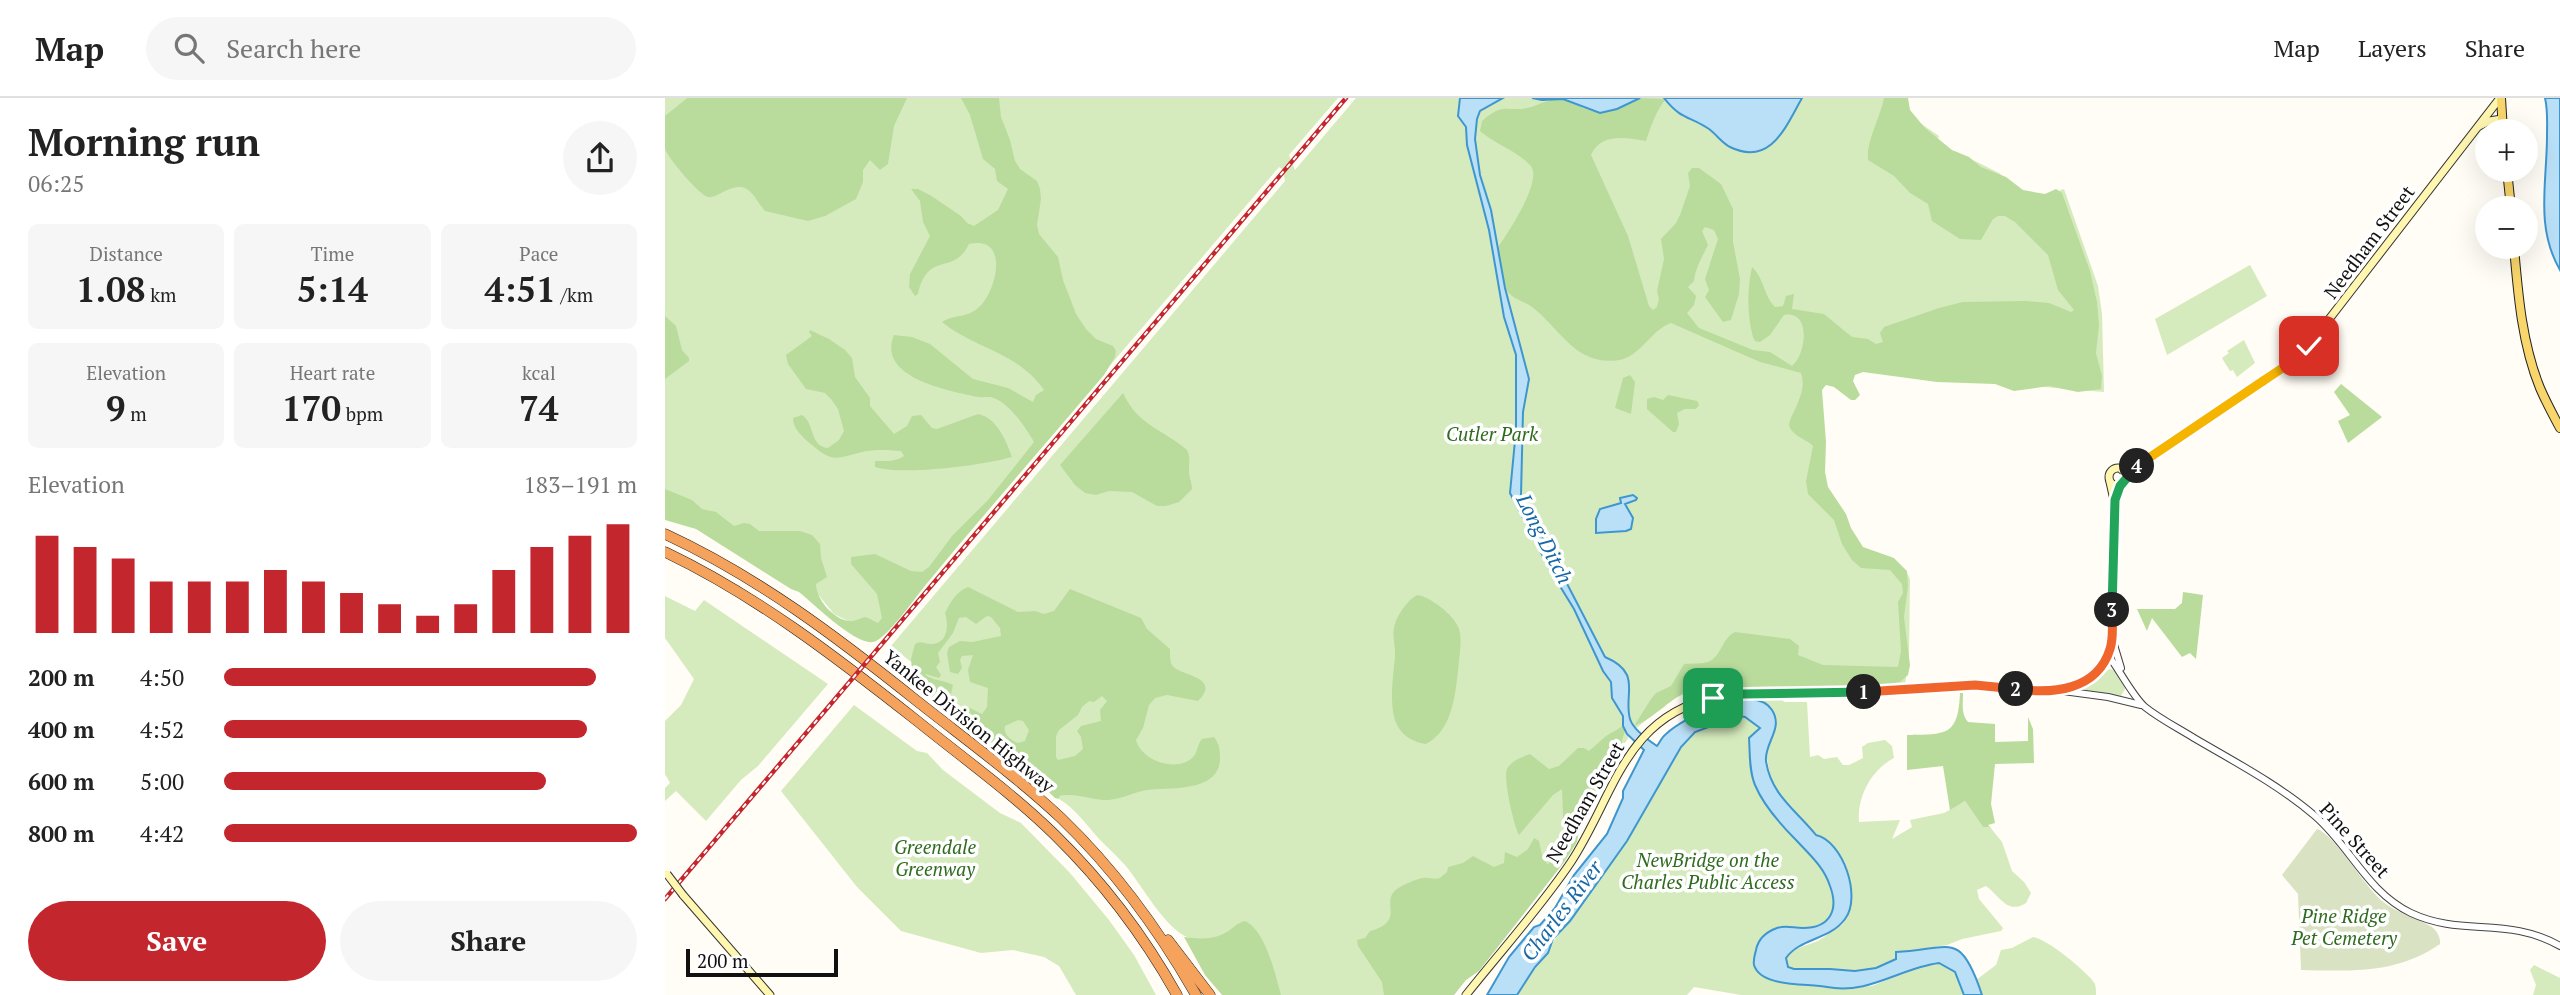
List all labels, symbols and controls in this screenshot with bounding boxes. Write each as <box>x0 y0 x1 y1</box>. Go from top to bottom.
search box <box>146 17 636 80</box>
text: Map <box>35 27 104 70</box>
icon: search <box>170 29 208 67</box>
text: Search here <box>226 31 361 65</box>
text: Map <box>2273 32 2320 64</box>
text: Layers <box>2358 32 2427 64</box>
text: Share <box>2465 32 2525 64</box>
text: Morning run <box>28 117 260 167</box>
map controls <box>2475 119 2538 259</box>
button: + <box>2475 119 2538 182</box>
button: share <box>563 121 637 195</box>
text: 06:25 <box>28 168 85 199</box>
street label: Needham Street <box>2318 180 2420 304</box>
button: − <box>2475 196 2538 259</box>
text: Distance <box>89 241 163 266</box>
text: Time <box>311 241 354 266</box>
text: Pace <box>519 241 558 266</box>
text: 1.08 <box>76 266 146 312</box>
text: 5:14 <box>297 266 368 312</box>
text: 4:51 <box>484 266 556 312</box>
text: km <box>146 282 176 307</box>
text: /km <box>556 282 593 307</box>
pin <box>2279 316 2339 376</box>
icon: check <box>2290 327 2328 365</box>
text: Elevation <box>86 360 166 385</box>
text: Heart rate <box>290 360 375 385</box>
text: kcal <box>522 360 556 385</box>
text: 9 <box>106 385 126 431</box>
text: 170 <box>282 385 341 431</box>
text: 74 <box>519 385 559 431</box>
text: m <box>126 401 147 426</box>
text: bpm <box>341 401 383 426</box>
park label: Cutler Park <box>1446 421 1539 446</box>
pin: 4 <box>2119 448 2155 484</box>
text: 4 <box>2131 453 2142 478</box>
text: Elevation <box>28 469 125 500</box>
text: 183–191 m <box>524 469 637 500</box>
water label: Long Ditch <box>1510 488 1579 588</box>
pin: 3 <box>2095 592 2129 628</box>
text: 3 <box>2106 597 2117 622</box>
street label: Yankee Division Highway <box>878 644 1060 798</box>
text: 200 m <box>28 662 94 693</box>
text: 4:50 <box>140 662 184 693</box>
pin <box>1683 668 1743 728</box>
pin: 2 <box>1999 672 2033 706</box>
pin: 1 <box>1847 674 1881 710</box>
text: 2 <box>2010 676 2021 701</box>
icon: arrive <box>1694 679 1732 717</box>
text: 1 <box>1858 679 1869 704</box>
text: 400 m <box>28 714 94 745</box>
text: 4:52 <box>140 714 184 745</box>
street label: Needham Street <box>1540 737 1629 867</box>
text: 600 m <box>28 766 94 797</box>
text: 5:00 <box>140 766 184 797</box>
street label: Pine Street <box>2315 797 2396 883</box>
text: 800 m <box>28 818 94 849</box>
text: 4:42 <box>140 818 184 849</box>
park label: Greendale Greenway <box>894 834 976 881</box>
park label: NewBridge on the Charles Public Access <box>1621 847 1795 894</box>
water label: Charles River <box>1514 854 1609 966</box>
button: Save <box>28 901 326 981</box>
button: Share <box>340 901 637 981</box>
park label: Pine Ridge Pet Cemetery <box>2290 903 2398 950</box>
scale bar <box>686 946 838 978</box>
text: 200 m <box>697 948 748 973</box>

